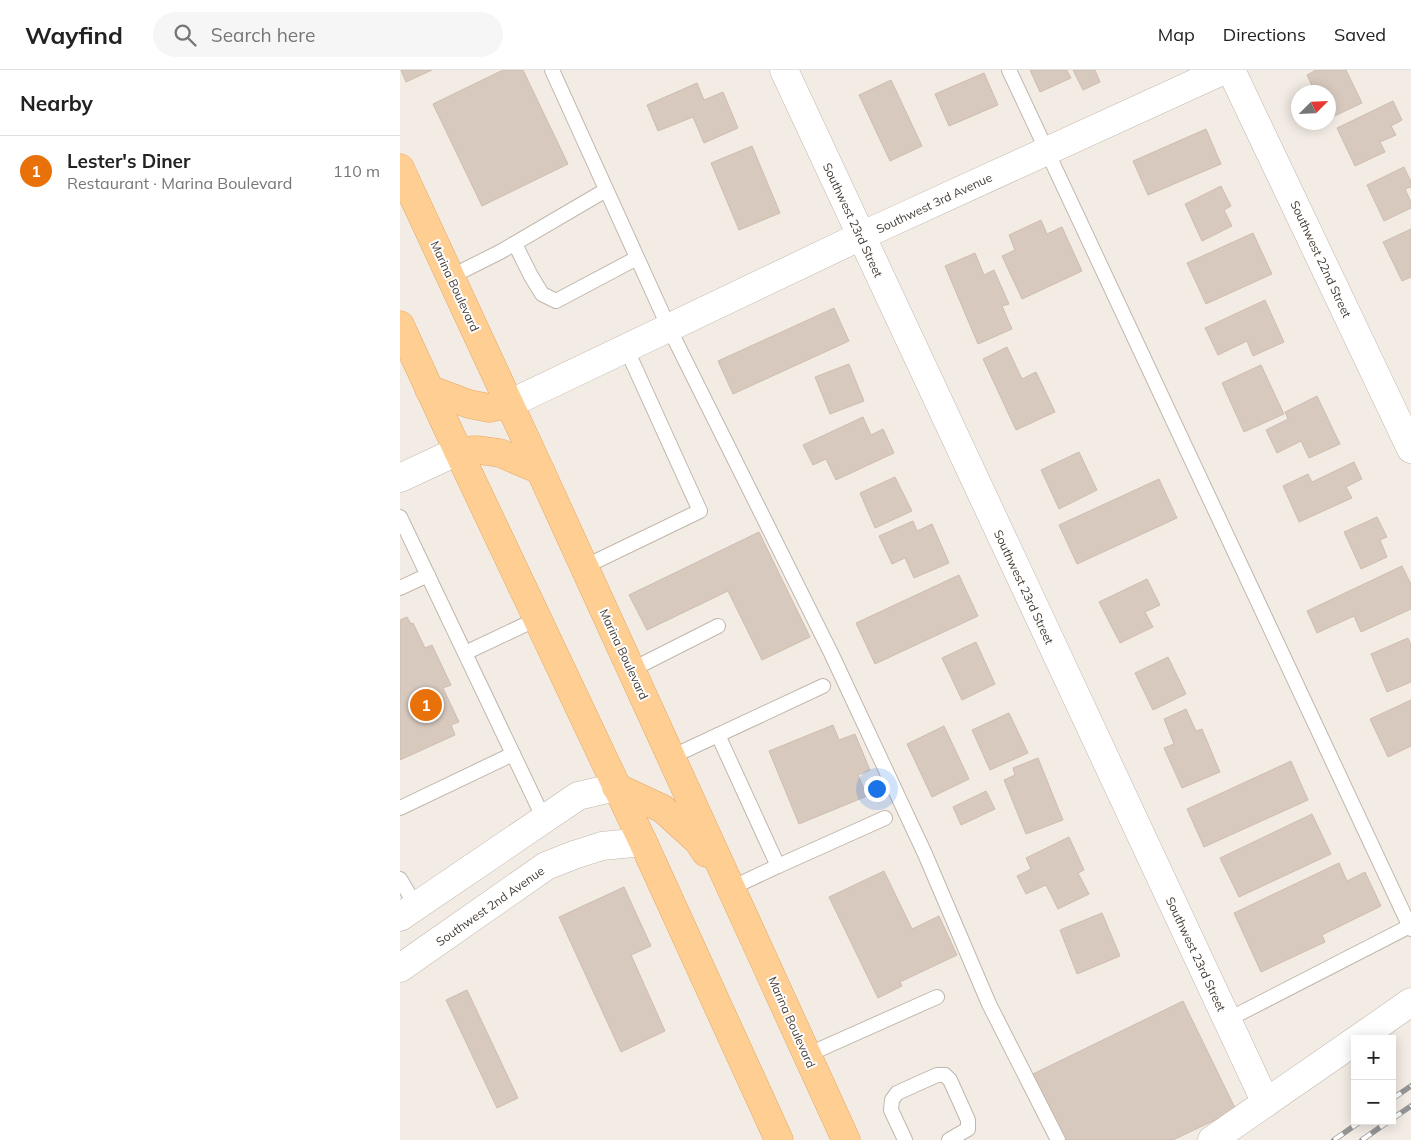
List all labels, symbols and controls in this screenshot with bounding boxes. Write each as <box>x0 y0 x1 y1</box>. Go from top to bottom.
search box <box>153 12 503 57</box>
text: Wayfind <box>25 20 123 50</box>
icon: search <box>171 21 199 49</box>
text: Search here <box>211 23 315 47</box>
text: Map <box>1158 23 1195 46</box>
text: Directions <box>1223 23 1306 46</box>
text: Saved <box>1334 23 1386 46</box>
north arrow <box>1291 85 1336 130</box>
text: Nearby <box>20 90 93 116</box>
text: Lester's Diner <box>67 149 190 173</box>
street label: Southwest 23rd Street <box>820 160 886 280</box>
text: 1 <box>31 161 41 181</box>
text: 110 m <box>333 161 380 181</box>
street label: Southwest 3rd Avenue <box>874 170 994 236</box>
text: Restaurant · Marina Boulevard <box>67 173 292 193</box>
street label: Southwest 22nd Street <box>1287 198 1355 320</box>
street label: Marina Boulevard <box>427 238 483 334</box>
street label: Southwest 23rd Street <box>991 527 1057 647</box>
street label: Marina Boulevard <box>596 606 652 702</box>
pin: 1 <box>410 686 442 724</box>
your location <box>864 776 890 802</box>
street label: Southwest 2nd Avenue <box>433 863 547 949</box>
street label: Southwest 23rd Street <box>1163 894 1229 1014</box>
street label: Marina Boulevard <box>765 974 819 1070</box>
map controls <box>1351 1035 1396 1125</box>
button: + <box>1351 1035 1396 1080</box>
button: − <box>1351 1080 1396 1125</box>

